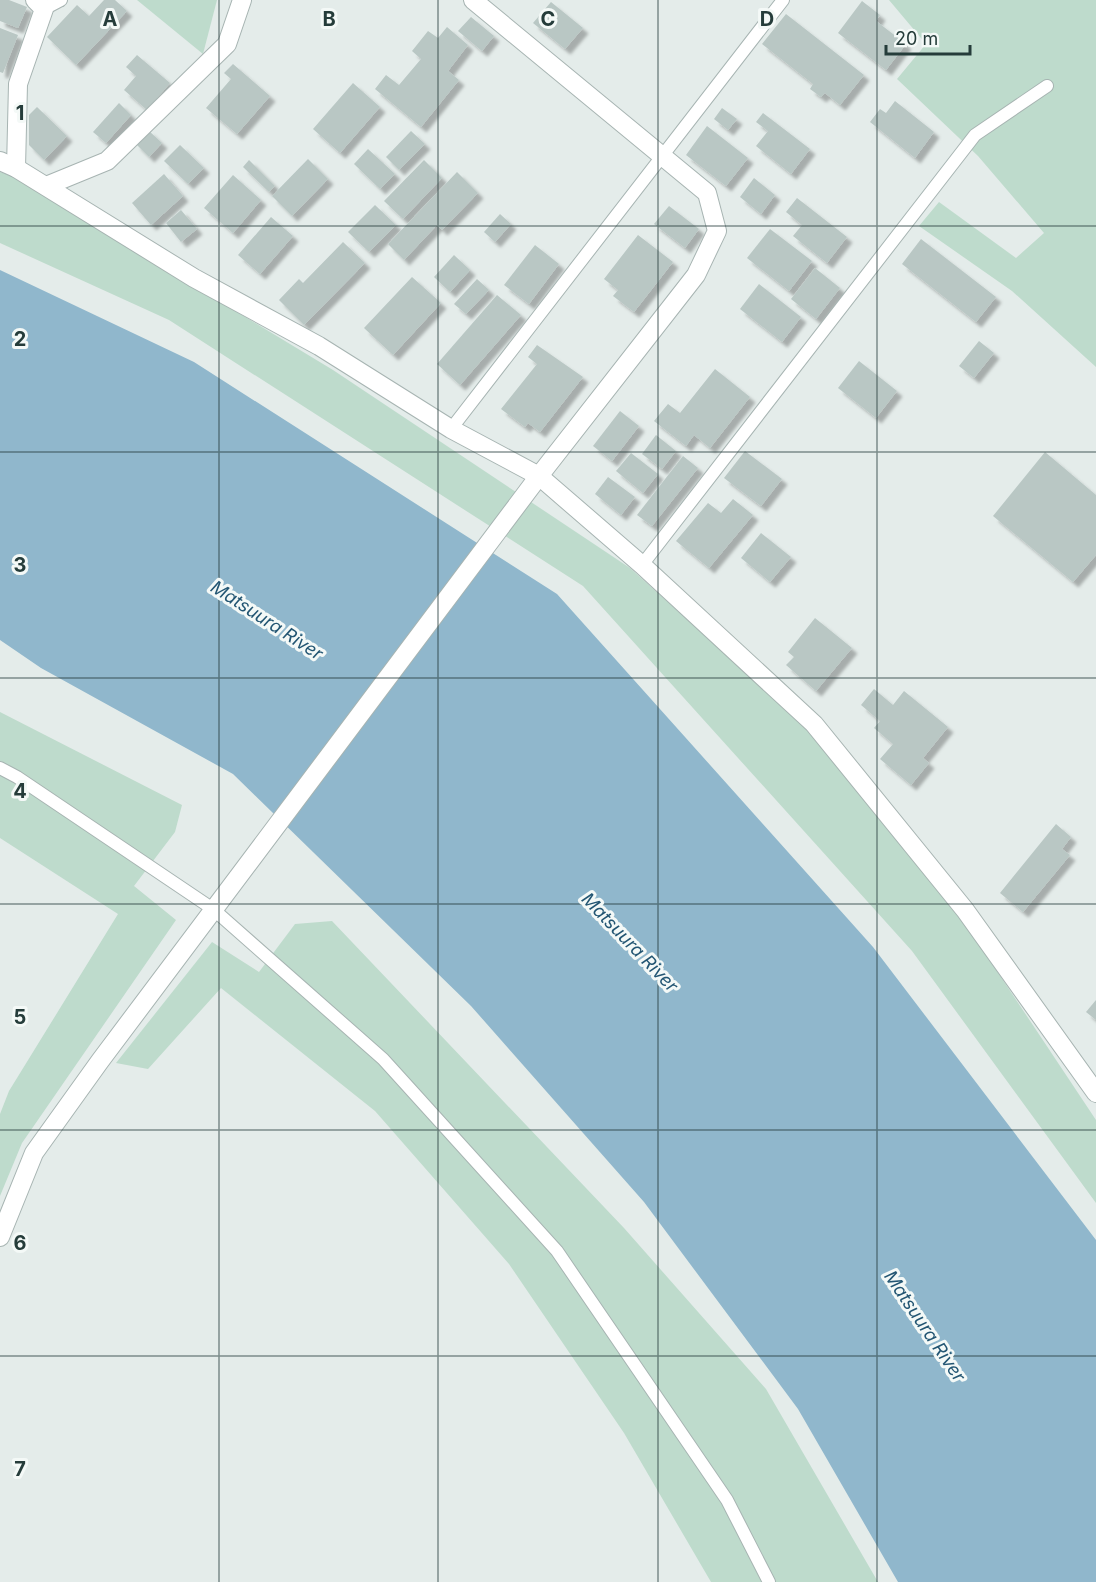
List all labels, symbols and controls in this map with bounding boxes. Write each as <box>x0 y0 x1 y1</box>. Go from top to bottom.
text: A <box>103 7 118 31</box>
text: B <box>322 7 336 31</box>
text: C <box>541 7 555 31</box>
text: D <box>760 7 774 31</box>
scale bar <box>886 18 970 56</box>
text: 20 m <box>895 28 938 49</box>
text: 1 <box>16 101 24 125</box>
text: 2 <box>14 327 26 351</box>
text: 3 <box>14 553 26 577</box>
water label: Matsuura River <box>207 576 328 665</box>
text: 4 <box>13 779 27 803</box>
water label: Matsuura River <box>578 888 683 997</box>
text: 5 <box>14 1005 26 1029</box>
text: 6 <box>14 1231 27 1255</box>
water label: Matsuura River <box>880 1267 971 1386</box>
text: 7 <box>14 1457 26 1481</box>

